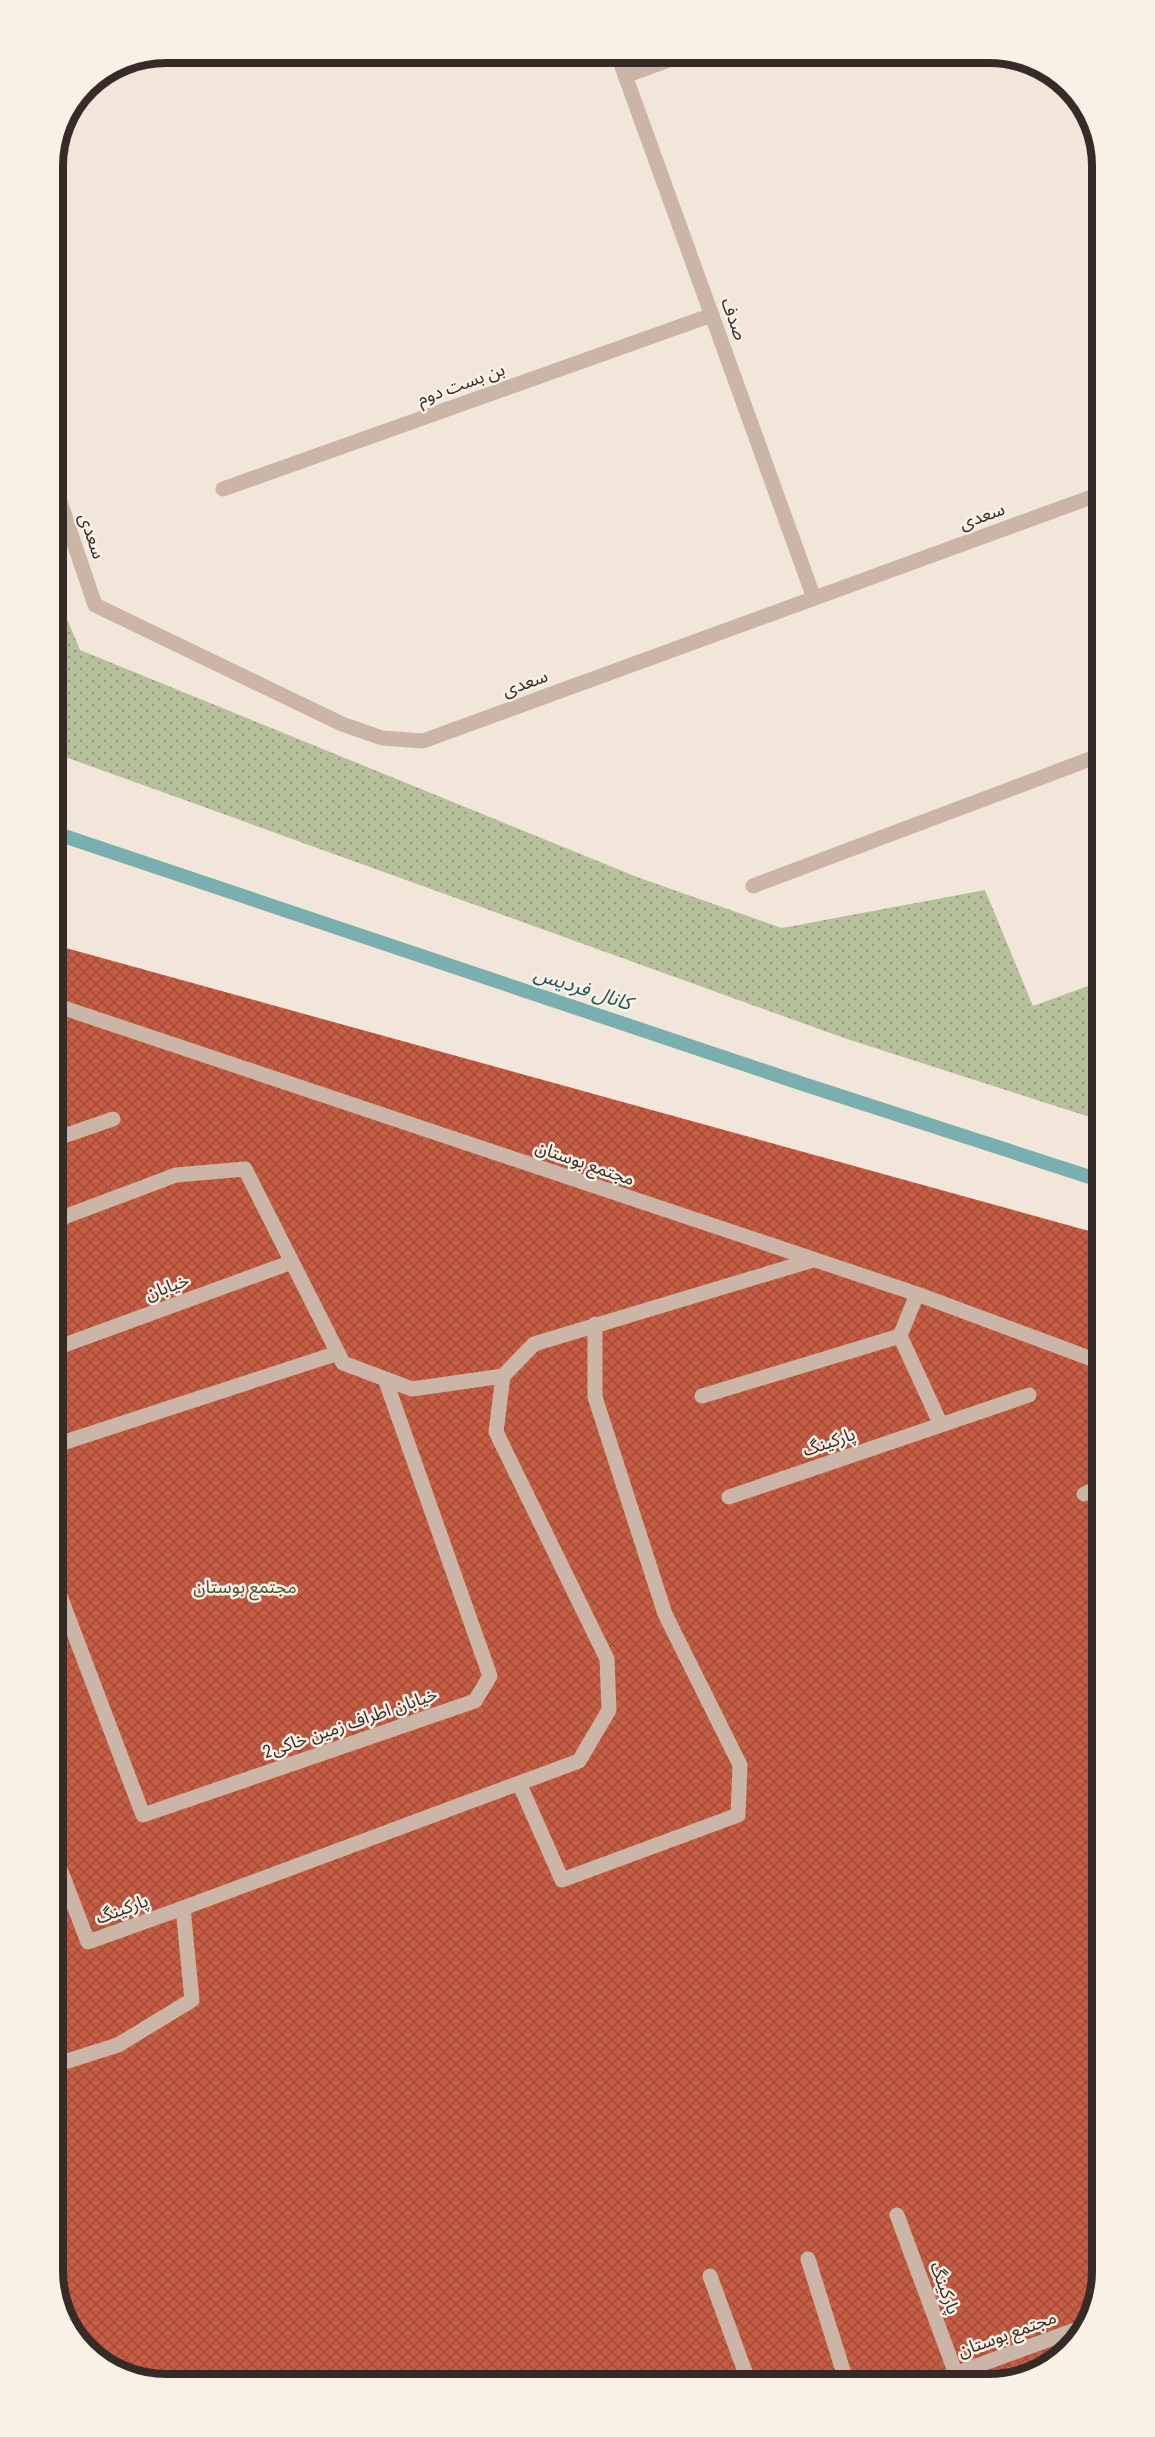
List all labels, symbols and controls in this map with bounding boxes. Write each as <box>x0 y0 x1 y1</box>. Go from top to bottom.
street label: صدف <box>717 295 752 343</box>
street label: بن بست دوم <box>414 358 509 413</box>
street label: سعدی <box>956 498 1008 534</box>
street label: سعدی <box>74 510 110 562</box>
street label: سعدی <box>499 665 551 701</box>
water label: کانال فردیس <box>531 961 638 1016</box>
street label: مجتمع بوستان <box>532 1136 637 1193</box>
street label: خیابان <box>142 1269 192 1305</box>
street label: پارکینگ <box>800 1423 858 1461</box>
park label: مجتمع بوستان <box>193 1576 297 1601</box>
street label: خیابان اطراف زمین خاکی2 <box>260 1683 440 1763</box>
street label: پارکینگ <box>93 1889 151 1929</box>
street label: پارکینگ <box>925 2259 965 2317</box>
street label: مجتمع بوستان <box>955 2306 1060 2365</box>

